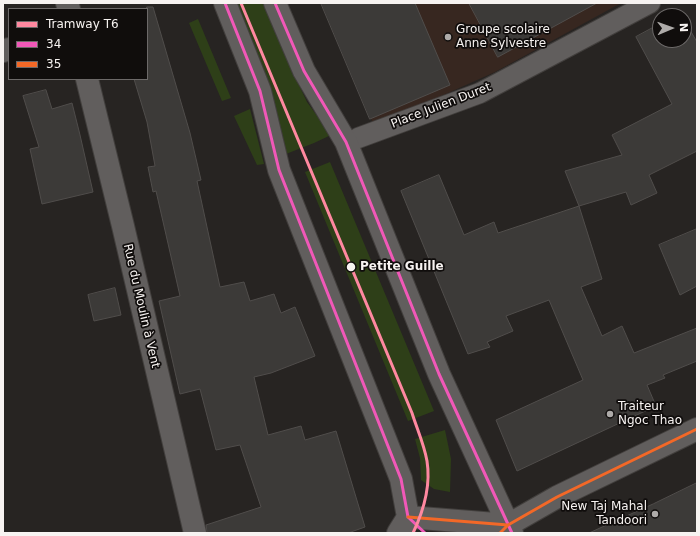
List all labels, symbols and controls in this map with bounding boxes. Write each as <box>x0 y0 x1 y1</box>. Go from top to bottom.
legend <box>8 8 148 80</box>
north arrow <box>652 8 692 48</box>
text: Tramway T6 <box>46 17 119 31</box>
place label: Groupe scolaire Anne Sylvestre <box>456 23 550 51</box>
text: N <box>677 23 690 32</box>
marker: Groupe scolaire Anne Sylvestre <box>443 32 453 42</box>
text: 34 <box>46 37 61 51</box>
text: 35 <box>46 57 61 71</box>
street label: Place Julien Duret <box>389 80 493 132</box>
street label: Rue du Moulin à Vent <box>120 242 162 370</box>
place label: Petite Guille <box>360 260 444 274</box>
marker: Petite Guille <box>345 261 357 273</box>
place label: Traiteur Ngoc Thao <box>618 400 682 428</box>
marker: Traiteur Ngoc Thao <box>605 409 615 419</box>
place label: New Taj Mahal Tandoori <box>561 500 647 528</box>
marker: New Taj Mahal Tandoori <box>650 509 660 519</box>

